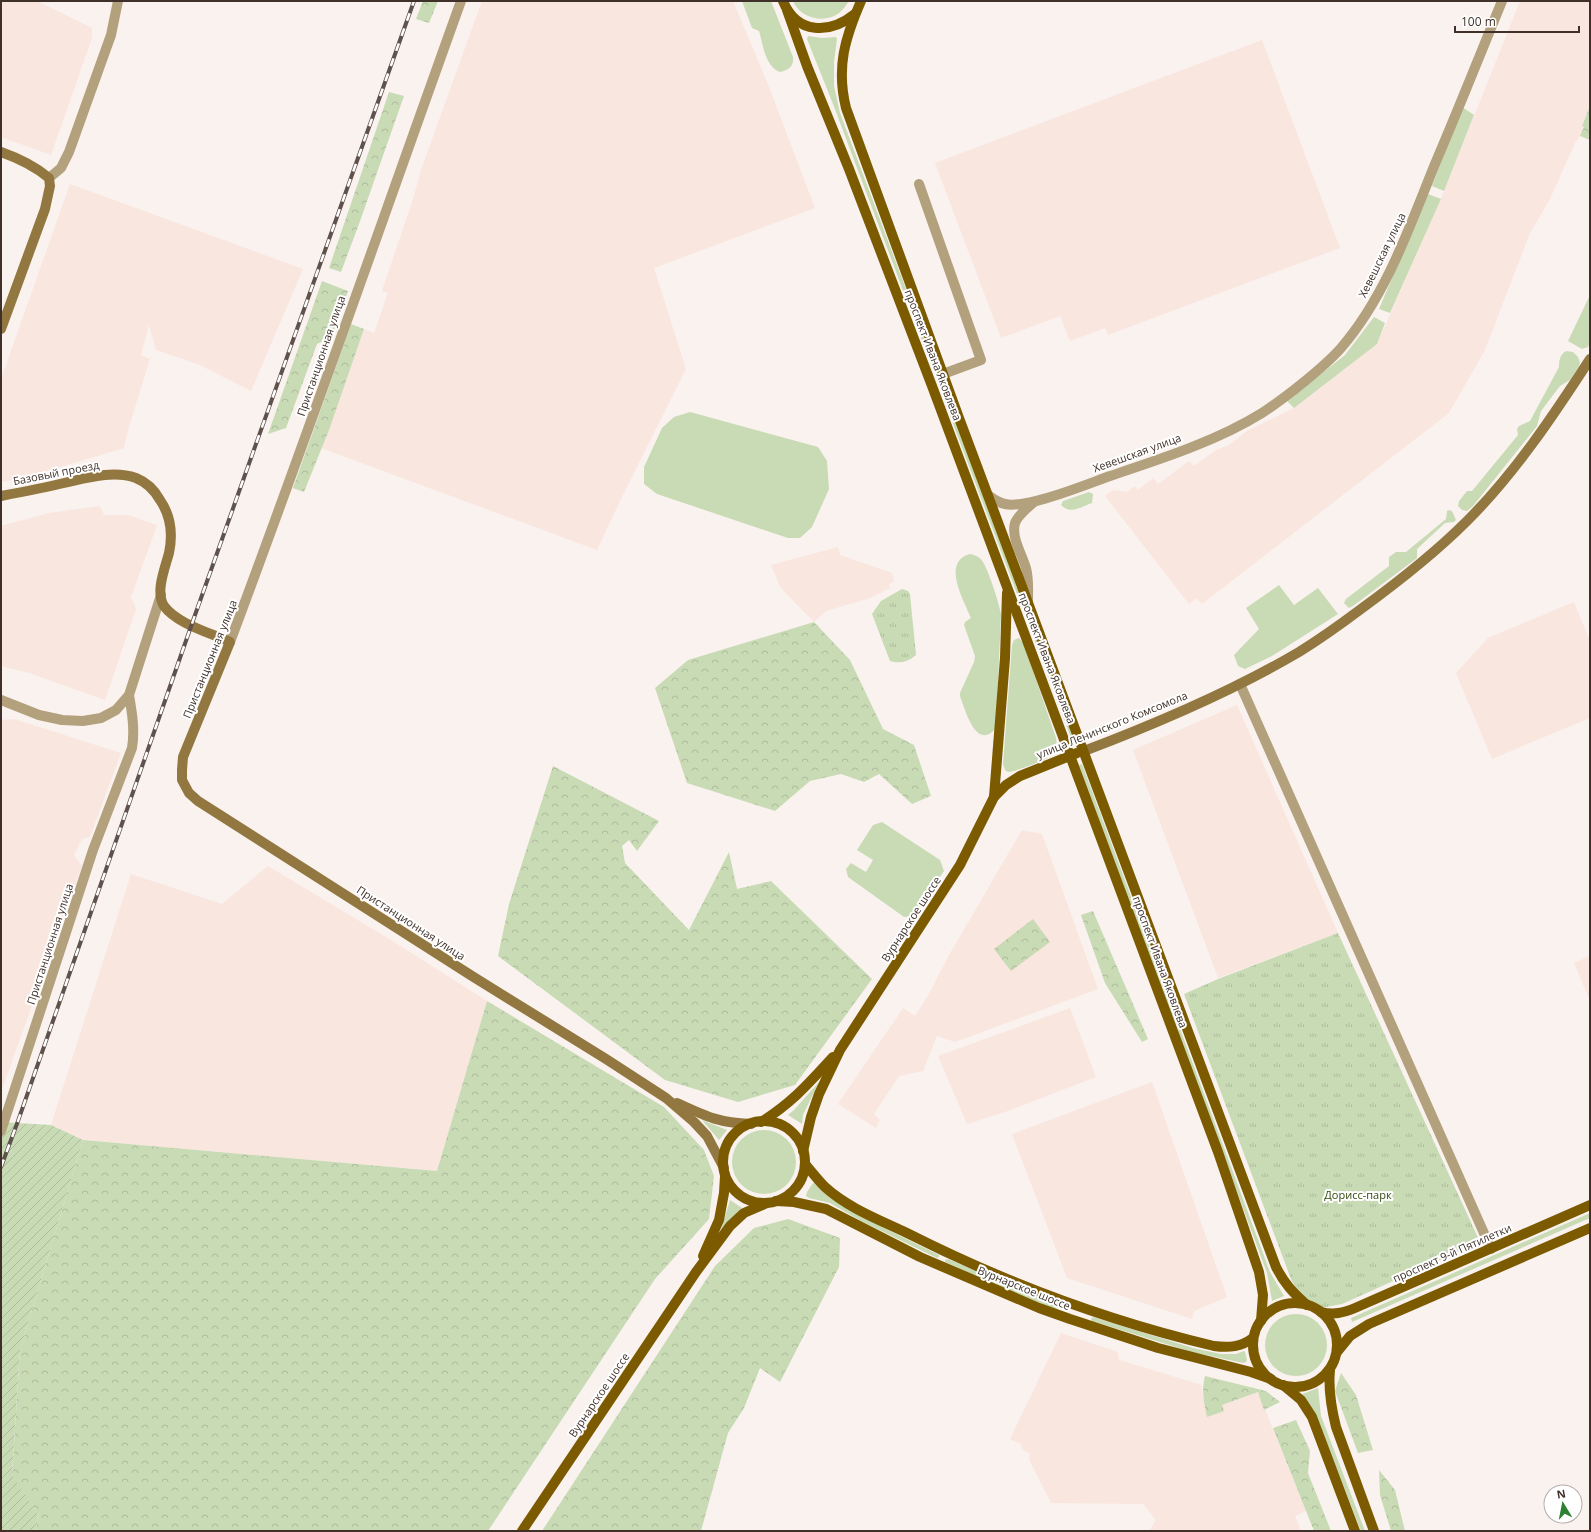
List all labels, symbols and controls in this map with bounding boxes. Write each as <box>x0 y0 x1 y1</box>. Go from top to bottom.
scale bar <box>1455 8 1579 34</box>
text: 100 m <box>1461 13 1496 30</box>
street label: Хевешская улица <box>1355 210 1409 300</box>
street label: проспект Ивана Яковлева <box>901 287 965 423</box>
street label: Пристанционная улица <box>293 294 348 418</box>
street label: Хевешская улица <box>1091 430 1183 475</box>
street label: Базовый проезд <box>12 457 101 488</box>
street label: проспект Ивана Яковлева <box>1015 590 1079 726</box>
street label: Пристанционная улица <box>179 597 240 720</box>
street label: улица Ленинского Комсомола <box>1034 687 1190 762</box>
street label: Вурнарское шоссе <box>877 873 944 964</box>
street label: Пристанционная улица <box>23 881 76 1006</box>
street label: Пристанционная улица <box>354 882 468 963</box>
street label: проспект Ивана Яковлева <box>1130 894 1191 1030</box>
park label: Дорисс-парк <box>1324 1187 1392 1202</box>
street label: проспект 9-й Пятилетки <box>1390 1220 1514 1286</box>
street label: Вурнарское шоссе <box>976 1262 1073 1313</box>
street label: Вурнарское шоссе <box>565 1350 632 1440</box>
north arrow <box>1543 1484 1583 1524</box>
text: N <box>1555 1485 1567 1502</box>

